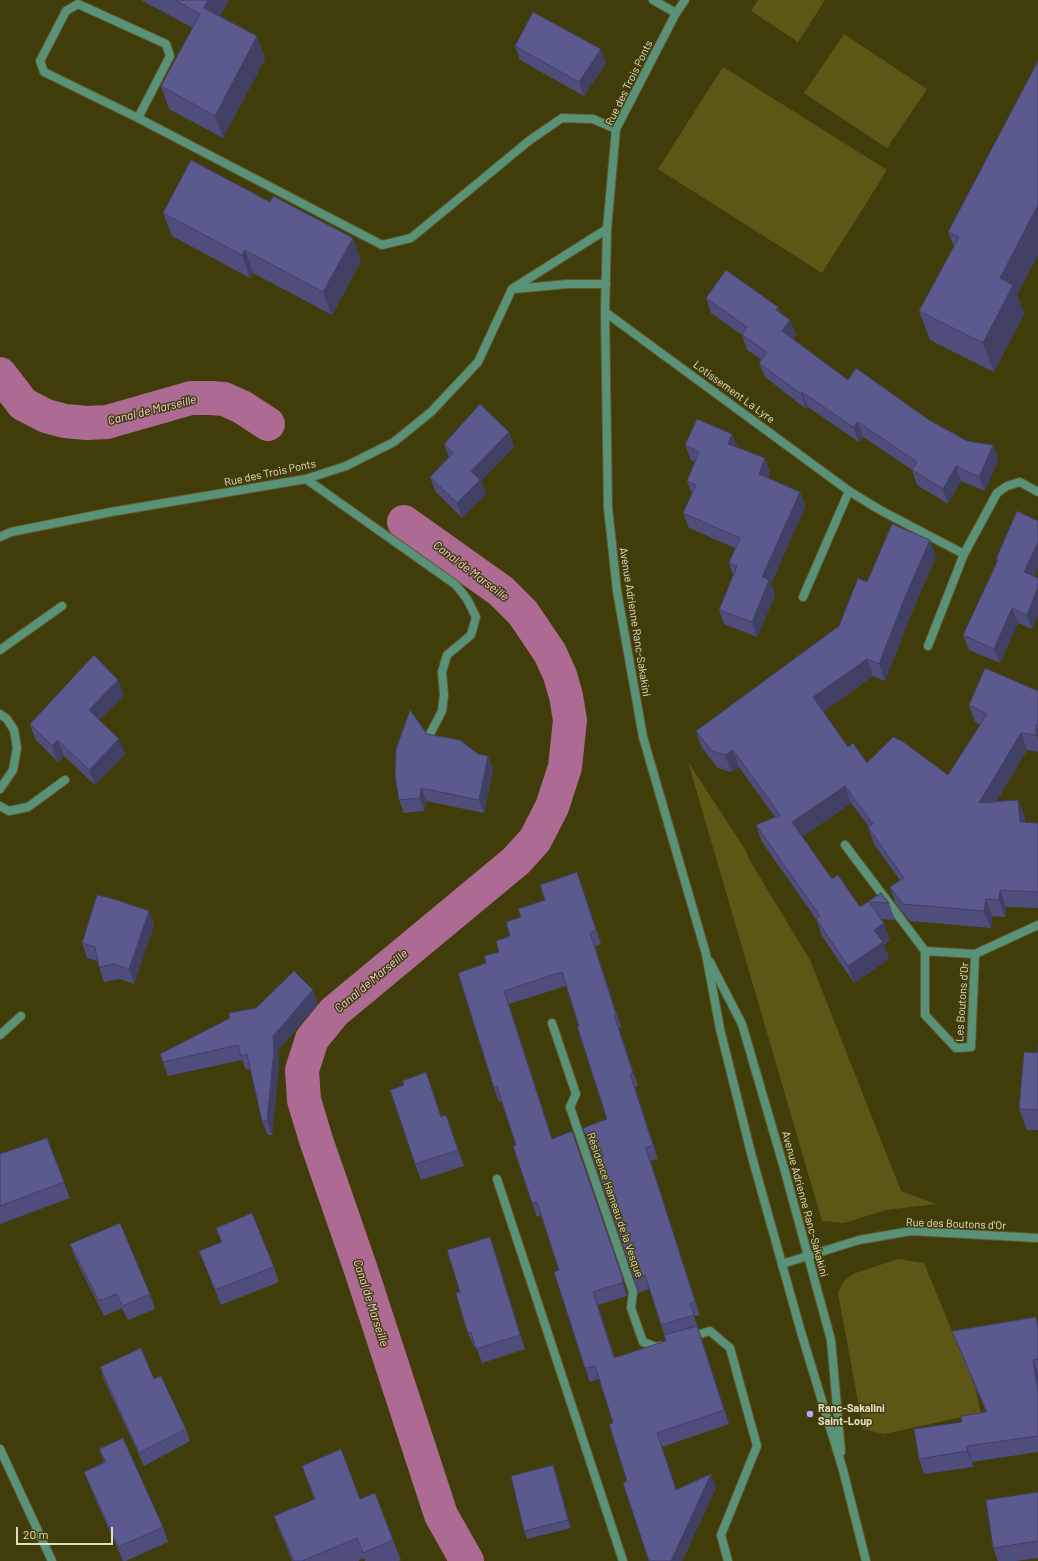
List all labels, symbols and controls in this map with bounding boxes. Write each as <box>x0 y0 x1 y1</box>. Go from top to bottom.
street label: Rue des Trois Ponts <box>603 38 655 128</box>
street label: Lotissement La Lyre <box>691 358 777 426</box>
water label: Canal de Marseille <box>106 392 198 428</box>
street label: Rue des Trois Ponts <box>223 457 317 489</box>
water label: Canal de Marseille <box>430 538 512 604</box>
street label: Avenue Adrienne Ranc-Sakakini <box>617 547 653 697</box>
water label: Canal de Marseille <box>332 946 410 1016</box>
street label: Les Boutons d'Or <box>953 962 971 1042</box>
street label: Avenue Adrienne Ranc-Sakakini <box>779 1130 831 1278</box>
street label: Résidence Hameau de la Vesque <box>584 1131 646 1279</box>
street label: Rue des Boutons d'Or <box>906 1216 1006 1232</box>
water label: Canal de Marseille <box>350 1257 392 1349</box>
place label: Ranc-Sakalini Saint-Loup <box>818 1401 885 1427</box>
marker: Ranc-Sakalini Saint-Loup <box>805 1409 815 1419</box>
scale bar <box>18 1519 115 1545</box>
text: 20 m <box>23 1527 49 1541</box>

